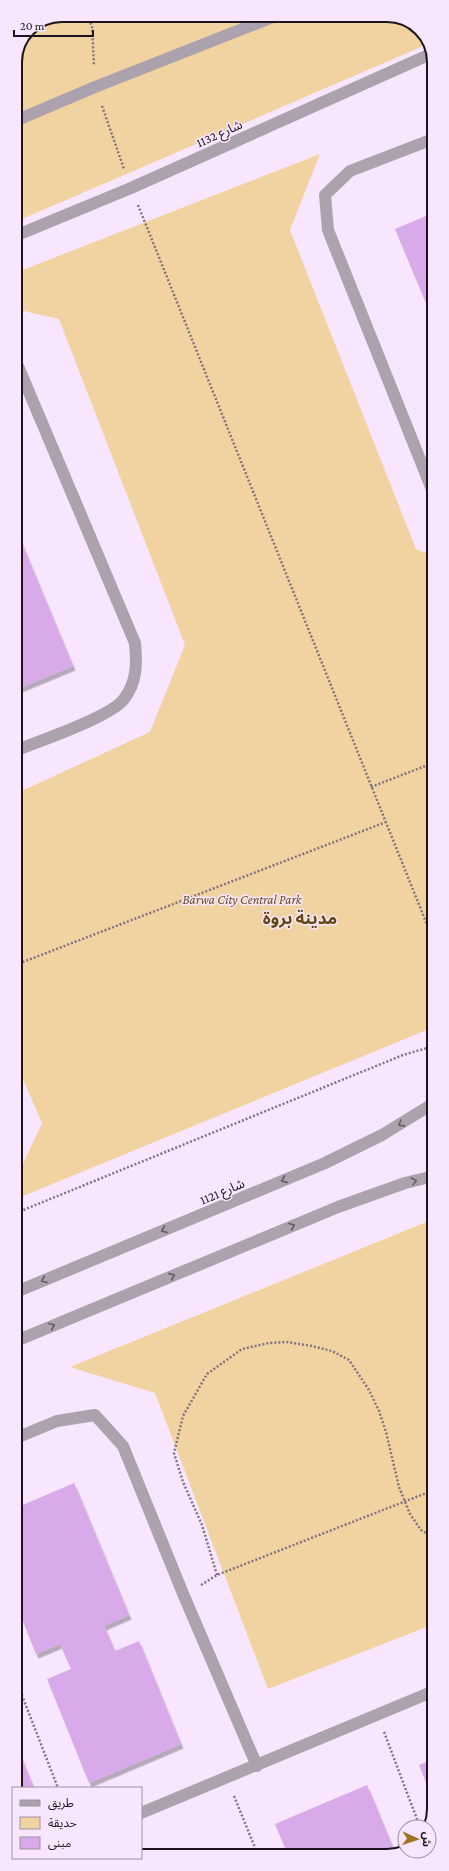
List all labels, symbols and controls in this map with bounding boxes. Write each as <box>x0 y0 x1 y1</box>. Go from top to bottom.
scale bar <box>14 12 93 38</box>
text: 20 m <box>20 19 45 33</box>
street label: شارع 1132 <box>194 117 246 153</box>
park label: Barwa City Central Park <box>182 892 303 907</box>
district label: مدينة بروة <box>263 909 337 928</box>
one-way arrow <box>398 1119 405 1127</box>
street label: شارع 1121 <box>198 1175 248 1210</box>
one-way arrow <box>280 1176 287 1184</box>
one-way arrow <box>410 1178 417 1186</box>
one-way arrow <box>287 1223 295 1231</box>
one-way arrow <box>160 1225 168 1233</box>
one-way arrow <box>167 1273 175 1281</box>
one-way arrow <box>40 1275 48 1283</box>
one-way arrow <box>47 1323 55 1331</box>
legend <box>12 1787 142 1859</box>
text: طريق <box>48 1796 74 1811</box>
text: حديقة <box>48 1816 77 1830</box>
north arrow <box>397 1819 437 1859</box>
text: ش <box>420 1832 433 1847</box>
text: مبنى <box>48 1836 71 1850</box>

